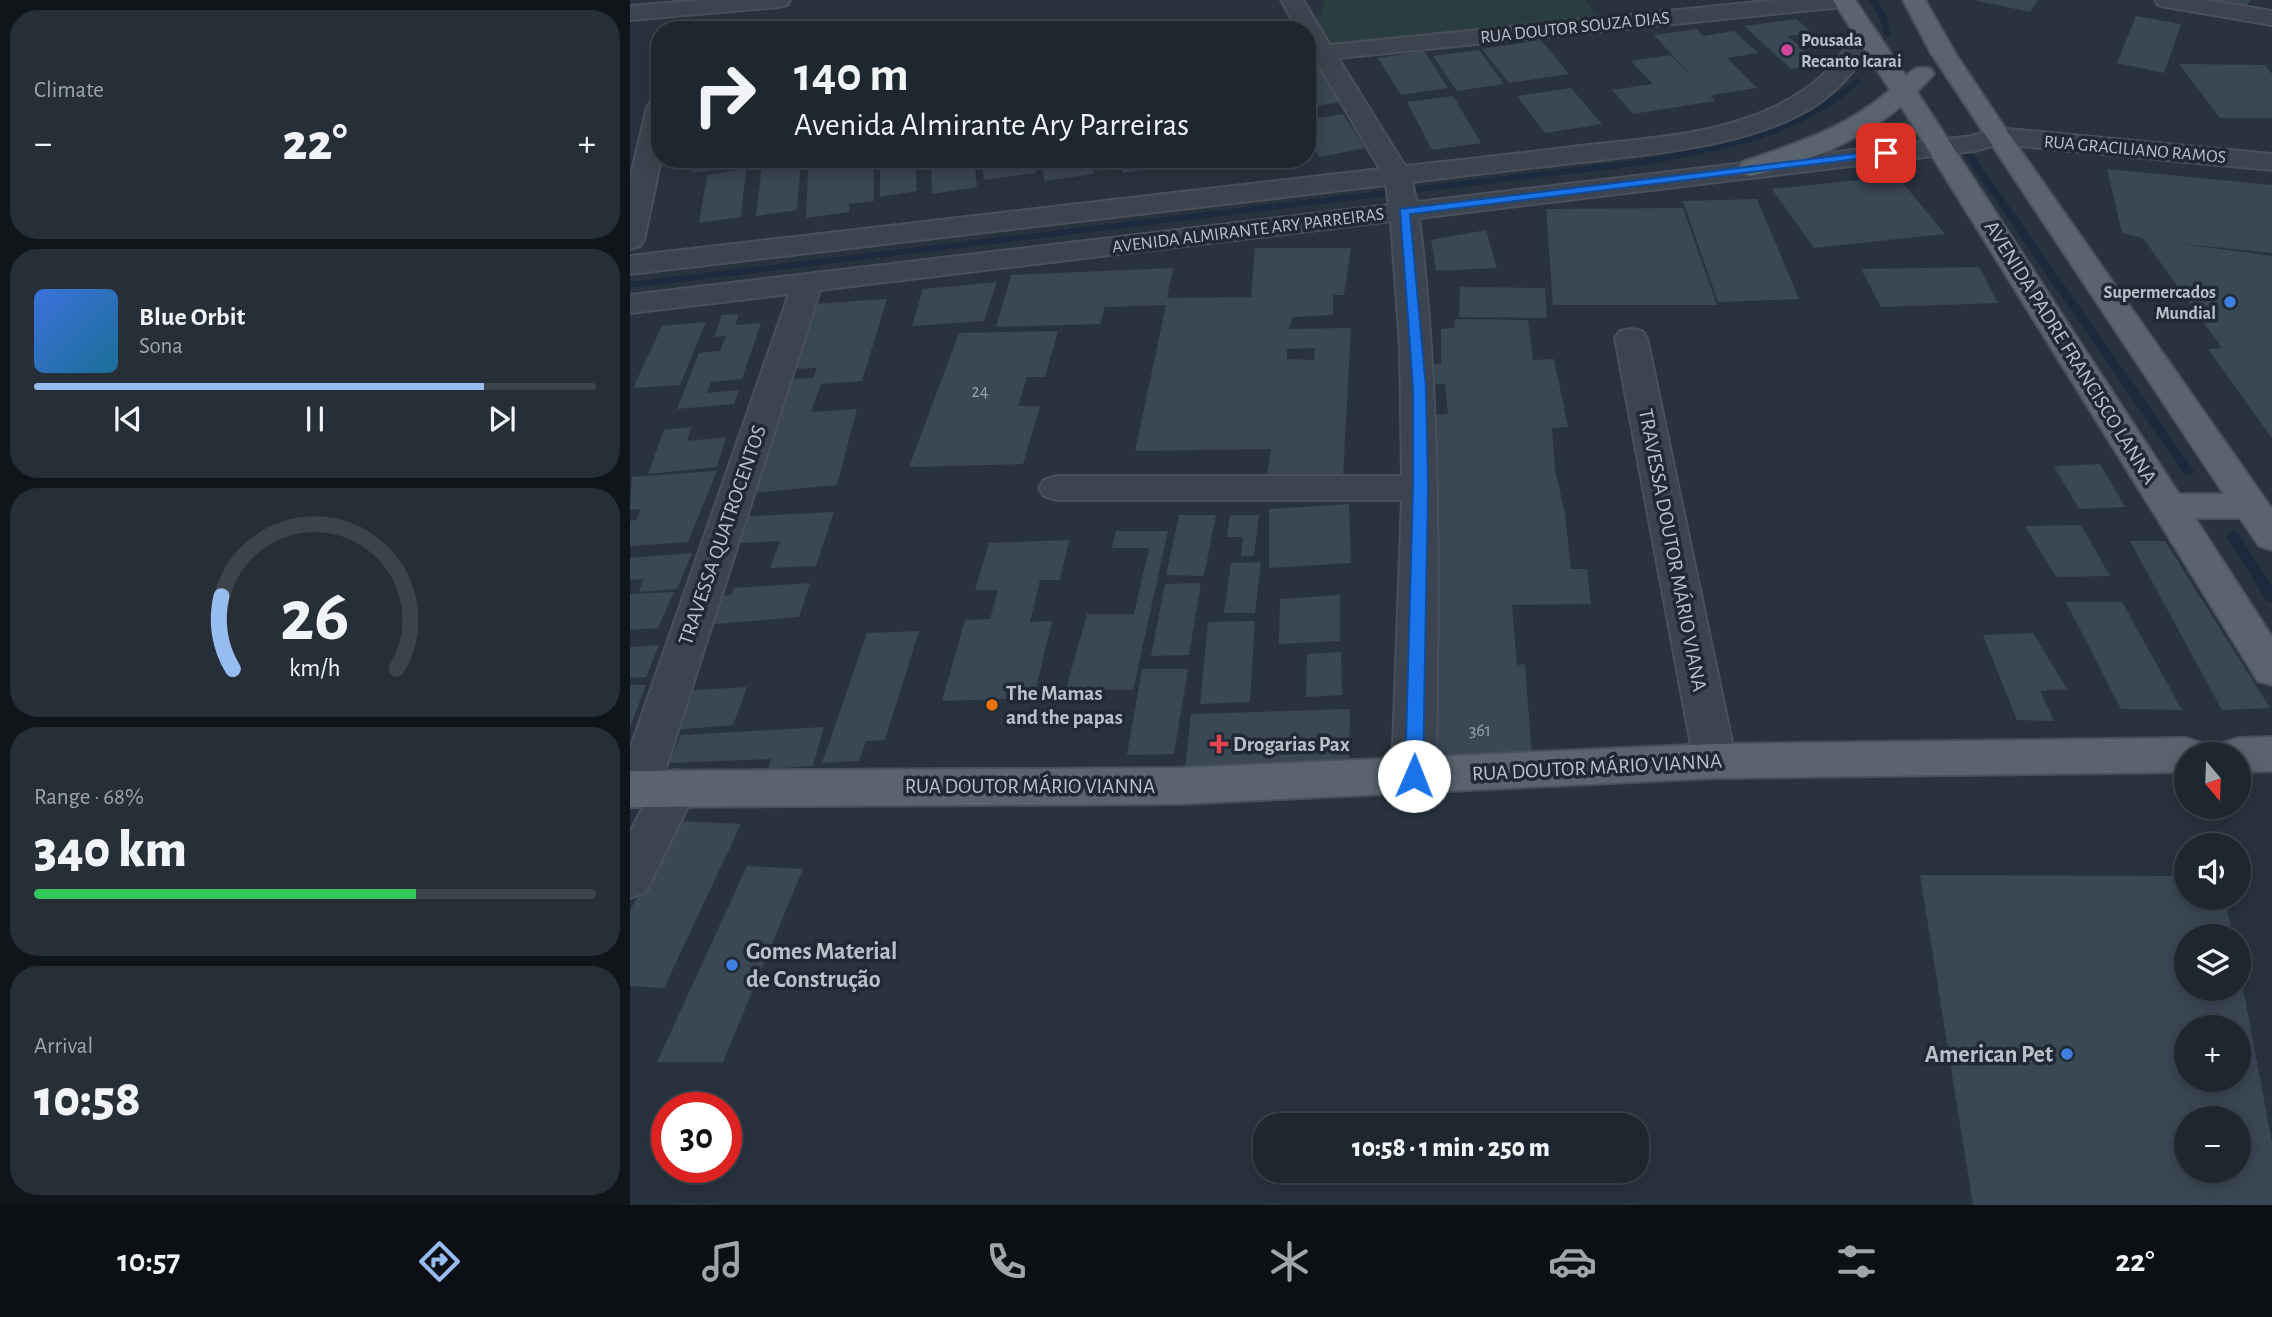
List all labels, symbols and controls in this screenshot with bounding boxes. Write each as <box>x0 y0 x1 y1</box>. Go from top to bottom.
street label: RUA DOUTOR SOUZA DIAS <box>1480 9 1671 47</box>
place label: Pousada Recanto Icarai <box>1801 32 1902 71</box>
marker: Pousada Recanto Icarai <box>1779 42 1795 58</box>
icon: right <box>679 49 770 140</box>
text: 140 m <box>794 51 909 100</box>
text: Climate <box>34 79 104 102</box>
text: Avenida Almirante Ary Parreiras <box>794 109 1189 141</box>
text: 22° <box>282 117 348 169</box>
pin <box>1856 123 1916 183</box>
text: − <box>34 125 52 163</box>
text: + <box>578 125 596 163</box>
street label: RUA GRACILIANO RAMOS <box>2043 133 2227 167</box>
icon: arrive <box>1867 134 1905 172</box>
street label: AVENIDA ALMIRANTE ARY PARREIRAS <box>1111 205 1385 257</box>
street label: AVENIDA PADRE FRANCISCO LANNA <box>1981 217 2161 488</box>
place label: Supermercados Mundial <box>2104 284 2216 323</box>
marker: Supermercados Mundial <box>2222 294 2238 310</box>
text: Blue Orbit <box>139 304 245 330</box>
text: Sona <box>139 335 183 358</box>
house number: 24 <box>972 383 989 401</box>
icon: previous <box>109 400 147 438</box>
icon: pause <box>296 400 334 438</box>
icon: next <box>483 400 521 438</box>
street label: TRAVESSA DOUTOR MÁRIO VIANA <box>1635 407 1712 693</box>
street label: TRAVESSA QUATROCENTOS <box>675 422 770 648</box>
text: 26 <box>280 581 350 654</box>
text: km/h <box>289 655 341 680</box>
place label: The Mamas and the papas <box>1006 683 1123 728</box>
marker: The Mamas and the papas <box>984 697 1000 713</box>
house number: 361 <box>1469 722 1491 740</box>
place label: Drogarias Pax <box>1233 734 1350 755</box>
marker: Drogarias Pax <box>1211 736 1227 752</box>
position arrow <box>1377 739 1451 813</box>
north arrow <box>2174 742 2250 819</box>
map controls <box>2174 742 2251 1183</box>
street label: RUA DOUTOR MÁRIO VIANNA <box>1471 748 1723 785</box>
street label: RUA DOUTOR MÁRIO VIANNA <box>905 774 1155 797</box>
text: Range · 68% <box>34 786 144 809</box>
text: 340 km <box>34 824 187 876</box>
button: sound <box>2174 833 2251 910</box>
button: layers <box>2174 924 2251 1001</box>
place label: Gomes Material de Construção <box>746 940 897 992</box>
marker: Gomes Material de Construção <box>724 957 740 973</box>
button: + <box>2174 1015 2251 1092</box>
text: Arrival <box>34 1035 93 1058</box>
place label: American Pet <box>1925 1043 2053 1067</box>
marker: American Pet <box>2059 1046 2075 1062</box>
text: 10:58 <box>34 1073 141 1125</box>
speed limit sign: 30 <box>651 1092 742 1183</box>
button: − <box>2174 1106 2251 1183</box>
text: 10:58 · 1 min · 250 m <box>1352 1135 1550 1161</box>
icon: directions <box>415 1237 464 1286</box>
icon: music <box>698 1237 747 1286</box>
icon: phone <box>982 1237 1031 1286</box>
icon: climate <box>1265 1237 1314 1286</box>
icon: car <box>1548 1237 1597 1286</box>
icon: filters <box>1832 1237 1881 1286</box>
text: 10:57 <box>117 1245 180 1277</box>
text: 22° <box>2115 1245 2155 1277</box>

